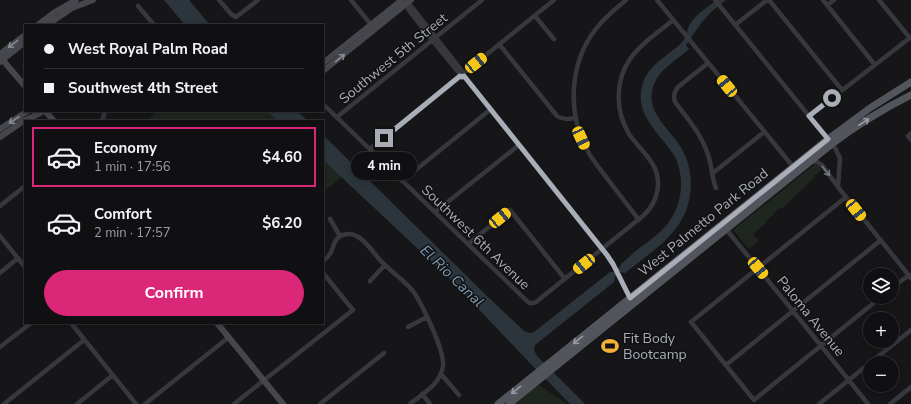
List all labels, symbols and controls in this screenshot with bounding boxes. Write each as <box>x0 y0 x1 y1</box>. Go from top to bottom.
street label: Southwest 5th Street <box>335 9 452 108</box>
text: West Royal Palm Road <box>68 39 228 59</box>
one-way arrow <box>7 40 18 48</box>
car <box>463 51 489 75</box>
one-way arrow <box>335 53 346 62</box>
car <box>715 73 739 99</box>
text: Southwest 4th Street <box>68 78 218 98</box>
route start <box>823 89 841 107</box>
one-way arrow <box>8 116 20 124</box>
one-way arrow <box>858 118 869 126</box>
car <box>570 125 592 151</box>
route end <box>375 129 393 147</box>
text: Economy <box>94 138 157 158</box>
icon: car <box>46 139 82 175</box>
text: $4.60 <box>262 147 302 167</box>
callout: 4 min <box>351 152 417 180</box>
text: 4 min <box>367 157 401 175</box>
text: 1 min · 17:56 <box>94 158 170 176</box>
street label: West Palmetto Park Road <box>634 164 772 281</box>
one-way arrow <box>822 166 831 177</box>
street label: Southwest 6th Avenue <box>417 181 534 294</box>
car <box>844 197 868 223</box>
text: Comfort <box>94 204 151 224</box>
icon: car <box>46 205 82 241</box>
car <box>487 206 513 230</box>
text: $6.20 <box>262 213 302 233</box>
text: 2 min · 17:57 <box>94 224 170 242</box>
water label: El Rio Canal <box>416 241 488 311</box>
car <box>571 252 597 276</box>
car <box>746 255 770 281</box>
map controls <box>863 268 899 392</box>
button: layers <box>863 268 899 304</box>
button: Confirm <box>44 270 304 316</box>
street label: Paloma Avenue <box>772 272 849 361</box>
button: + <box>863 312 899 348</box>
place label: Fit Body Bootcamp <box>623 329 687 364</box>
one-way arrow <box>572 336 583 345</box>
sports icon: Fit Body Bootcamp <box>600 336 620 356</box>
button: − <box>863 356 899 392</box>
one-way arrow <box>510 386 521 395</box>

